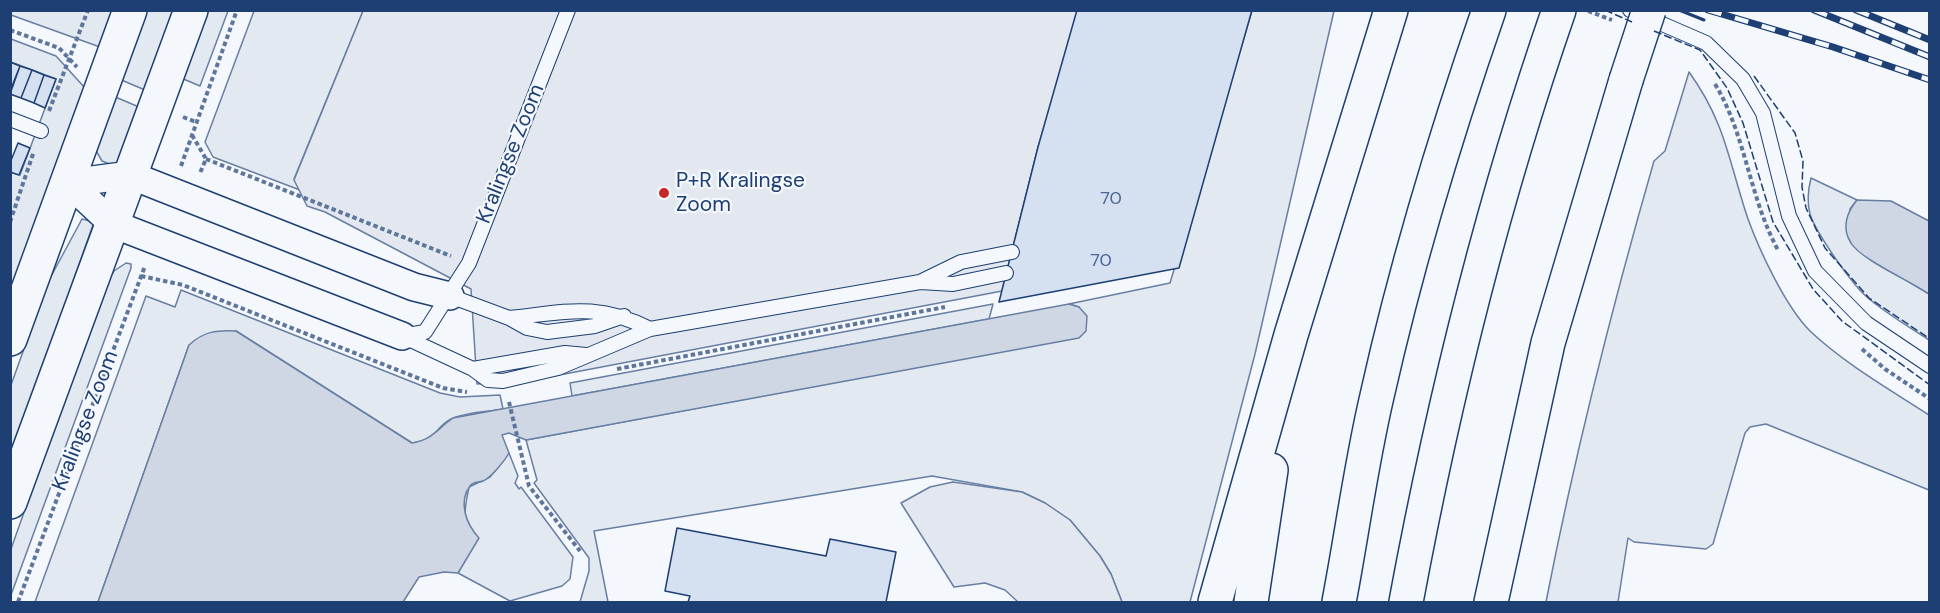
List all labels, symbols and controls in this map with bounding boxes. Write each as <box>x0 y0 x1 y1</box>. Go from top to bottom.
street label: Kralingse Zoom <box>472 81 550 227</box>
place label: P+R Kralingse Zoom <box>676 168 805 218</box>
marker: P+R Kralingse Zoom <box>657 186 671 200</box>
house number: 70 <box>1100 188 1122 210</box>
house number: 70 <box>1090 250 1112 272</box>
street label: Kralingse Zoom <box>48 347 124 495</box>

